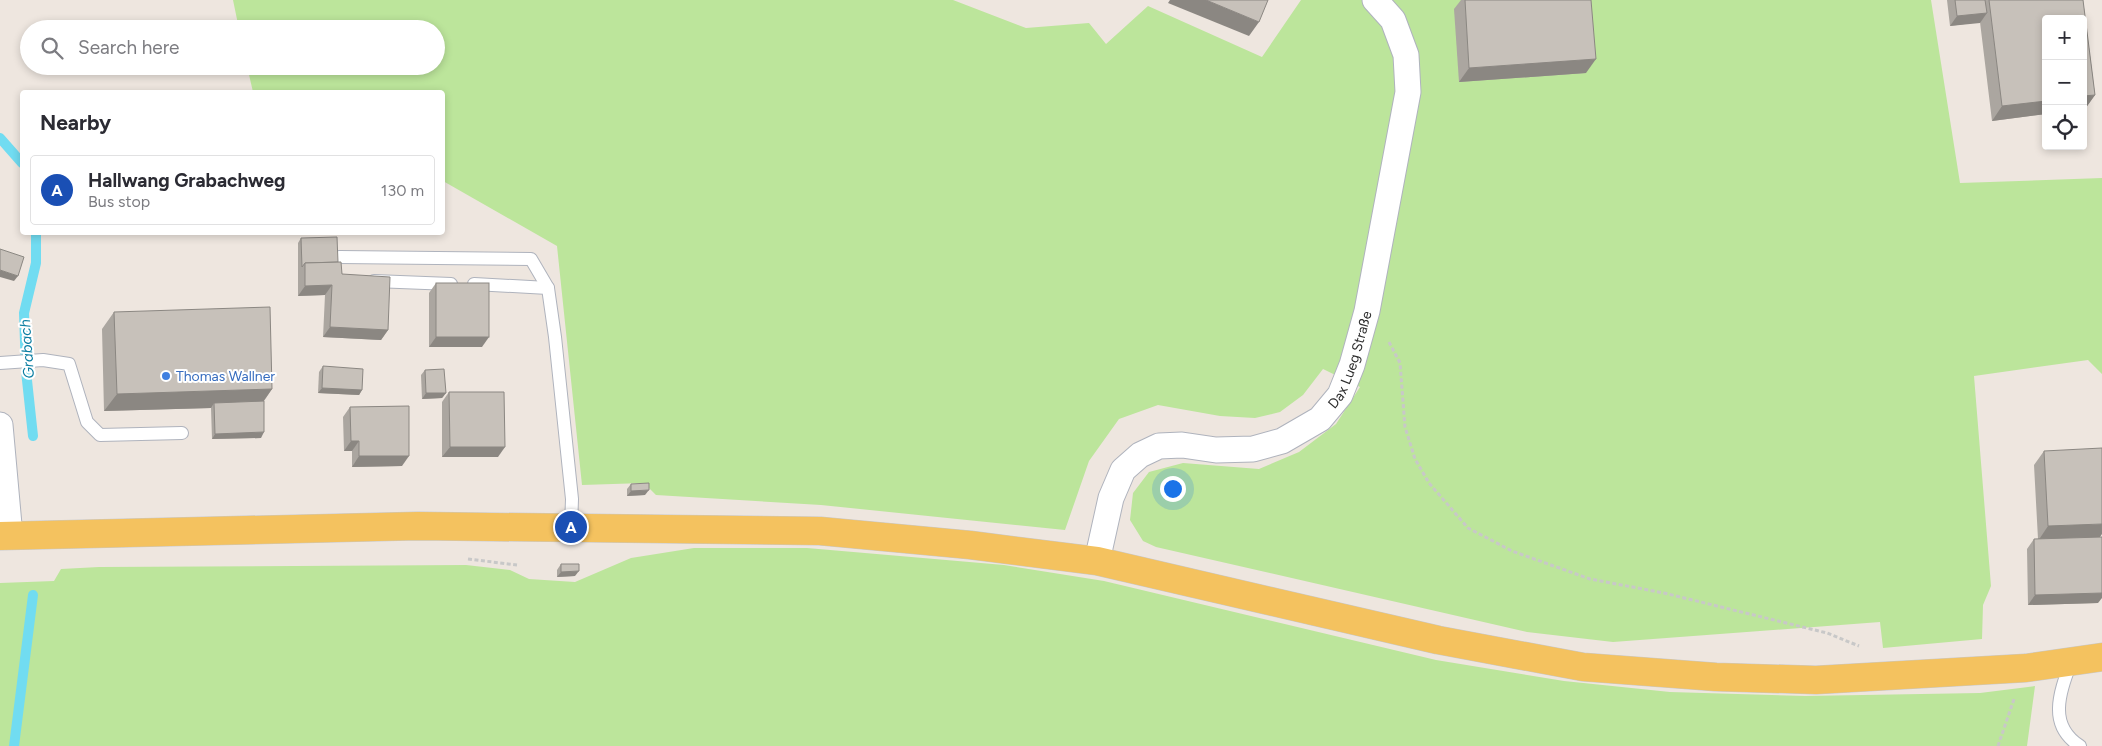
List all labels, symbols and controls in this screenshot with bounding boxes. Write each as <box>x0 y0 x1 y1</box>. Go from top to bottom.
map controls <box>2042 15 2087 150</box>
button: + <box>2042 15 2087 60</box>
search box <box>20 20 445 75</box>
icon: search <box>38 34 66 62</box>
text: Search here <box>78 36 180 59</box>
button: − <box>2042 60 2087 105</box>
button: locate <box>2042 105 2087 150</box>
text: Nearby <box>40 110 111 135</box>
text: Hallwang Grabachweg <box>88 169 286 192</box>
text: A <box>51 181 63 200</box>
text: 130 m <box>381 181 424 200</box>
text: Bus stop <box>88 192 150 211</box>
street label: Dax Lueg Straße <box>1324 309 1376 412</box>
water label: Grabach <box>16 319 38 379</box>
place label: Thomas Wallner <box>176 368 275 385</box>
marker: Thomas Wallner <box>160 370 172 382</box>
your location <box>1160 476 1186 502</box>
pin: A <box>555 508 587 546</box>

